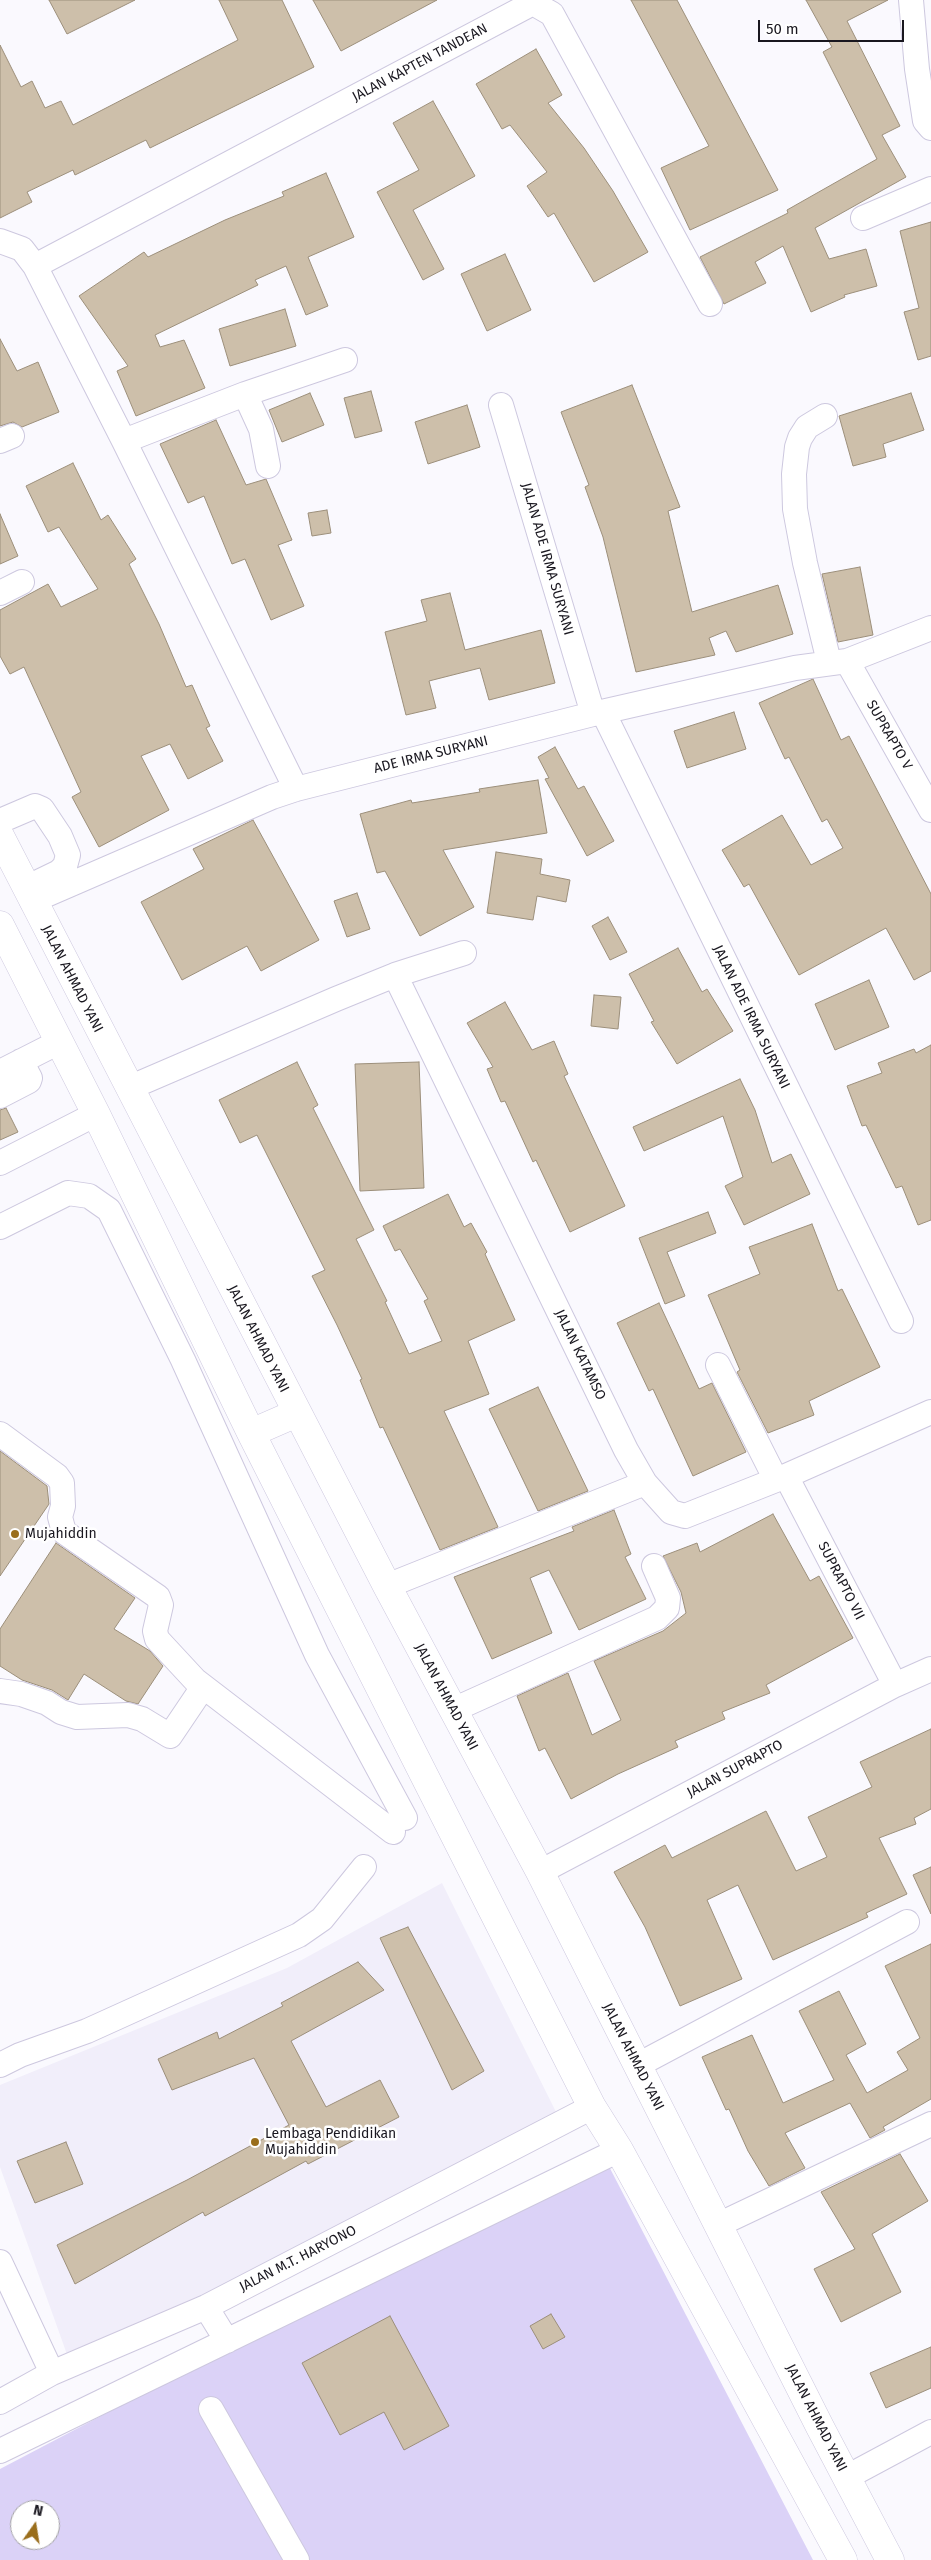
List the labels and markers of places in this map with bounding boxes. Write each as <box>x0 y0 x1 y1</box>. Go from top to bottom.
place label: Mujahiddin <box>25 1526 97 1542</box>
marker: Mujahiddin <box>9 1528 21 1540</box>
place label: Lembaga Pendidikan Mujahiddin <box>265 2126 396 2158</box>
marker: Lembaga Pendidikan Mujahiddin <box>249 2136 261 2148</box>

